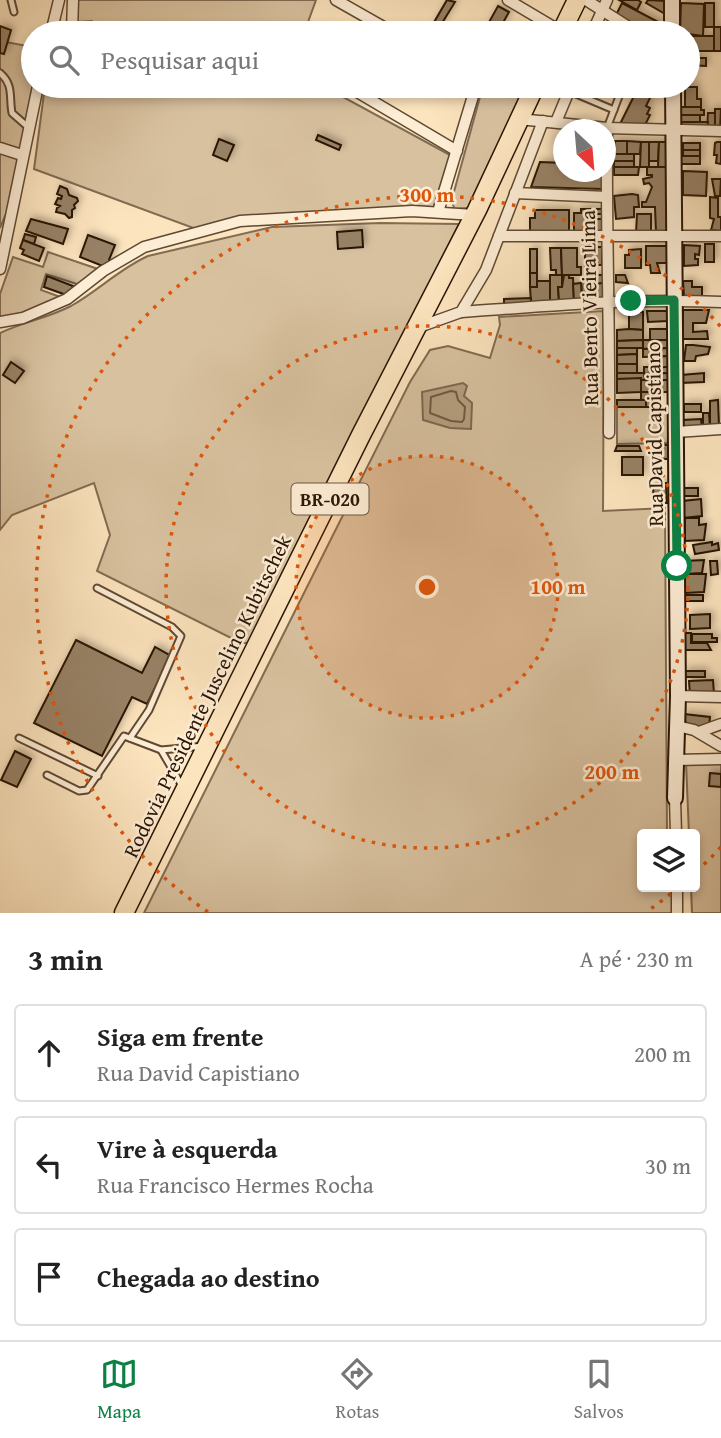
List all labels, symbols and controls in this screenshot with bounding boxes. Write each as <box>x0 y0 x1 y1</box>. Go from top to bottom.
search box <box>21 21 700 98</box>
text: Pesquisar aqui <box>101 40 259 79</box>
icon: search <box>45 41 83 79</box>
north arrow <box>553 119 616 182</box>
text: 300 m <box>399 179 455 210</box>
street label: Rua Bento Vieira Lima <box>572 210 606 406</box>
route end <box>615 285 646 316</box>
street label: Rua David Capistiano <box>637 341 671 527</box>
road number: BR-020 <box>292 484 368 514</box>
street label: Rodovia Presidente Juscelino Kubitschek <box>115 529 299 863</box>
route start <box>661 550 692 581</box>
text: 100 m <box>530 571 586 602</box>
centre of rings <box>415 575 439 599</box>
text: 200 m <box>584 756 640 787</box>
map controls <box>637 829 700 892</box>
button: layers <box>637 829 700 892</box>
text: 3 min <box>28 937 103 981</box>
text: A pé · 230 m <box>580 942 693 975</box>
text: Siga em frente <box>97 1017 264 1056</box>
icon: ahead <box>30 1034 68 1072</box>
text: 200 m <box>634 1037 691 1070</box>
text: Rua David Capistiano <box>97 1056 300 1089</box>
text: Vire à esquerda <box>97 1129 278 1168</box>
icon: left <box>30 1146 68 1184</box>
text: 30 m <box>645 1149 691 1182</box>
text: Rua Francisco Hermes Rocha <box>97 1168 374 1201</box>
icon: arrive <box>30 1258 68 1296</box>
text: Chegada ao destino <box>97 1258 320 1297</box>
tab: Mapa <box>97 1355 141 1425</box>
tab: Rotas <box>336 1355 379 1425</box>
tab: Salvos <box>574 1355 624 1425</box>

